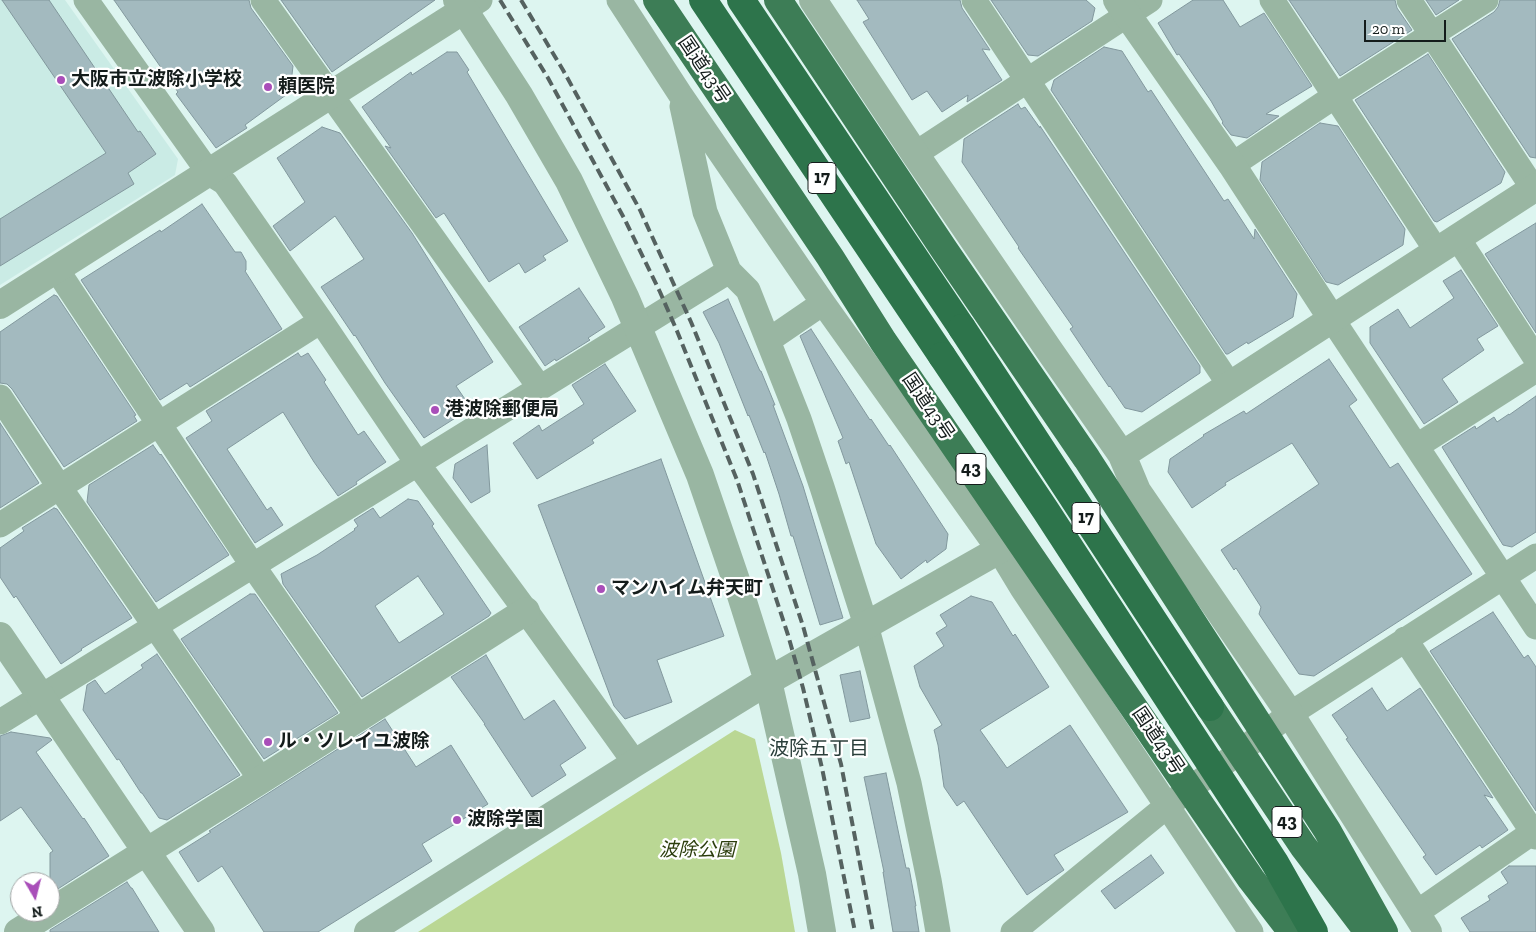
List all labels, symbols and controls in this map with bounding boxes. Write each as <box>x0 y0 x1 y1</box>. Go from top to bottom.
scale bar <box>1366 10 1448 42</box>
text: 20 m <box>1372 20 1405 38</box>
street label: 国道43号 <box>673 32 735 108</box>
place label: 大阪市立波除小学校 <box>71 69 242 91</box>
marker: 大阪市立波除小学校 <box>55 74 67 86</box>
place label: 頼医院 <box>278 76 335 98</box>
marker: 頼医院 <box>262 81 274 93</box>
road number: 17 <box>808 162 836 194</box>
street label: 国道43号 <box>897 369 959 445</box>
place label: 港波除郵便局 <box>445 399 559 421</box>
marker: 港波除郵便局 <box>429 404 441 416</box>
road number: 43 <box>956 454 986 484</box>
road number: 17 <box>1072 502 1100 534</box>
place label: マンハイム弁天町 <box>611 578 763 600</box>
marker: マンハイム弁天町 <box>595 583 607 595</box>
street label: 国道43号 <box>1127 703 1189 779</box>
place label: ル・ソレイユ波除 <box>278 731 430 753</box>
marker: ル・ソレイユ波除 <box>262 736 274 748</box>
district label: 波除五丁目 <box>769 737 869 761</box>
road number: 43 <box>1272 806 1302 838</box>
place label: 波除学園 <box>467 809 543 831</box>
marker: 波除学園 <box>451 814 463 826</box>
park label: 波除公園 <box>659 840 735 862</box>
north arrow <box>10 872 60 922</box>
text: N <box>31 902 43 921</box>

